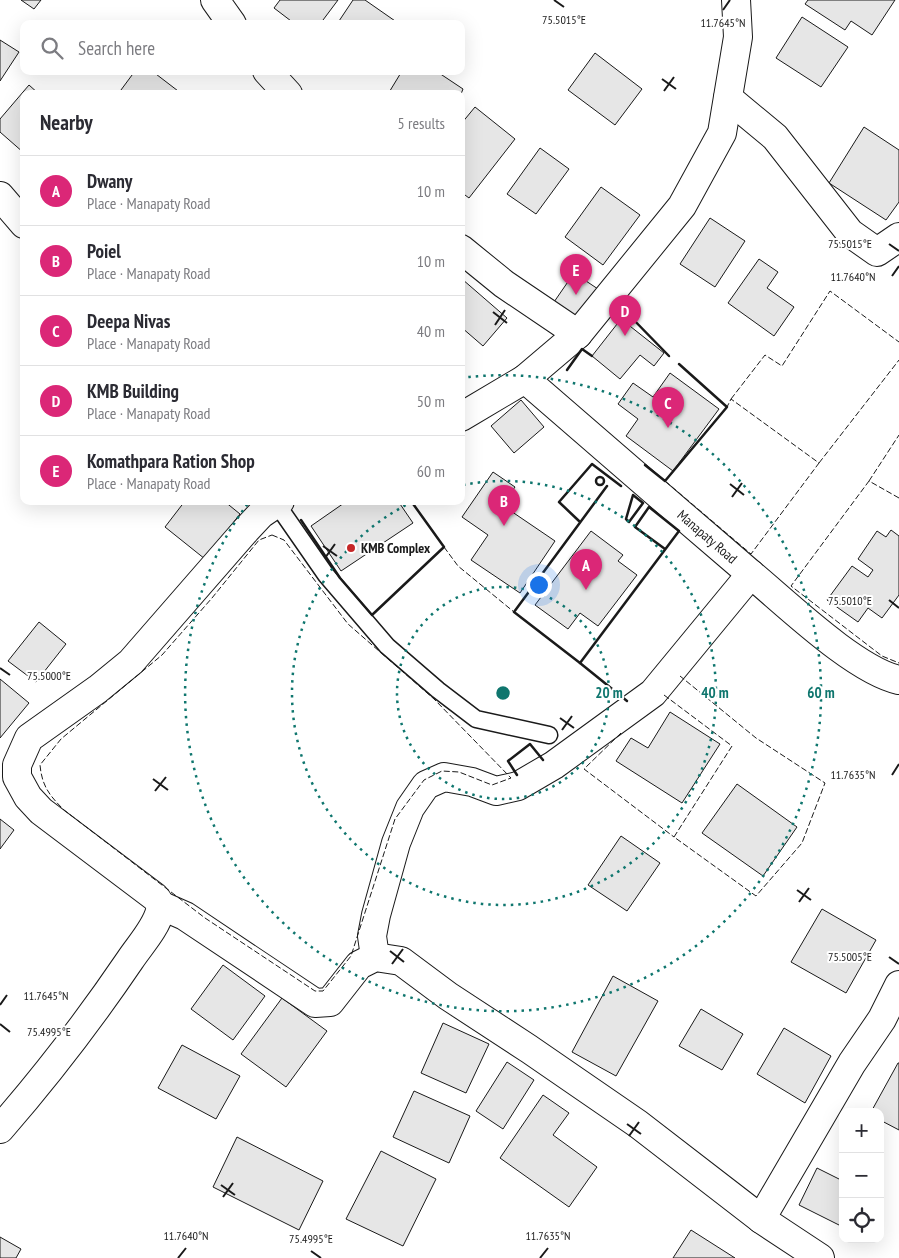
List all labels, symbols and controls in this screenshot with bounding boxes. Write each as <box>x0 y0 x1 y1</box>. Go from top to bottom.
text: 75.5015°E <box>542 12 586 27</box>
text: 11.7645°N <box>700 15 746 30</box>
search box <box>20 20 465 75</box>
icon: search <box>38 34 66 62</box>
text: Search here <box>78 36 155 60</box>
text: Nearby <box>40 109 93 136</box>
text: 5 results <box>398 113 445 133</box>
text: Dwany <box>87 169 132 193</box>
text: A <box>52 181 60 201</box>
text: 10 m <box>417 181 445 201</box>
text: Place · Manapaty Road <box>87 193 211 213</box>
text: 75.5015°E <box>828 236 872 251</box>
text: Poiel <box>87 239 121 263</box>
text: B <box>52 251 60 271</box>
text: 10 m <box>417 251 445 271</box>
pin: E <box>560 254 592 295</box>
text: Place · Manapaty Road <box>87 263 211 283</box>
text: 11.7640°N <box>830 269 876 284</box>
pin: D <box>609 295 641 336</box>
text: Deepa Nivas <box>87 309 170 333</box>
text: C <box>52 321 60 341</box>
text: 40 m <box>417 321 445 341</box>
text: Place · Manapaty Road <box>87 333 211 353</box>
text: KMB Building <box>87 379 179 403</box>
pin: C <box>652 387 684 428</box>
text: D <box>52 391 60 411</box>
text: 50 m <box>417 391 445 411</box>
text: Place · Manapaty Road <box>87 403 211 423</box>
text: Komathpara Ration Shop <box>87 449 255 473</box>
text: E <box>53 461 59 481</box>
text: 60 m <box>417 461 445 481</box>
text: Place · Manapaty Road <box>87 473 211 493</box>
pin: B <box>488 485 520 526</box>
street label: Manapaty Road <box>674 506 741 567</box>
place label: KMB Complex <box>361 539 431 557</box>
marker: KMB Complex <box>345 542 357 554</box>
pin: A <box>570 549 602 590</box>
your location <box>526 572 552 598</box>
text: 75.5010°E <box>828 593 872 608</box>
text: 75.5000°E <box>27 668 71 683</box>
text: 20 m <box>595 683 623 702</box>
text: 40 m <box>701 683 729 702</box>
text: 60 m <box>807 683 835 702</box>
centre of rings <box>494 684 512 702</box>
text: 11.7635°N <box>830 767 876 782</box>
text: 75.5005°E <box>828 949 872 964</box>
text: 11.7645°N <box>23 988 69 1003</box>
text: 75.4995°E <box>27 1024 71 1039</box>
map controls <box>839 1108 884 1243</box>
button: + <box>839 1108 884 1153</box>
button: − <box>839 1153 884 1198</box>
button: locate <box>839 1198 884 1243</box>
text: 11.7640°N <box>163 1228 209 1243</box>
text: 11.7635°N <box>525 1228 571 1243</box>
text: 75.4995°E <box>289 1231 333 1246</box>

